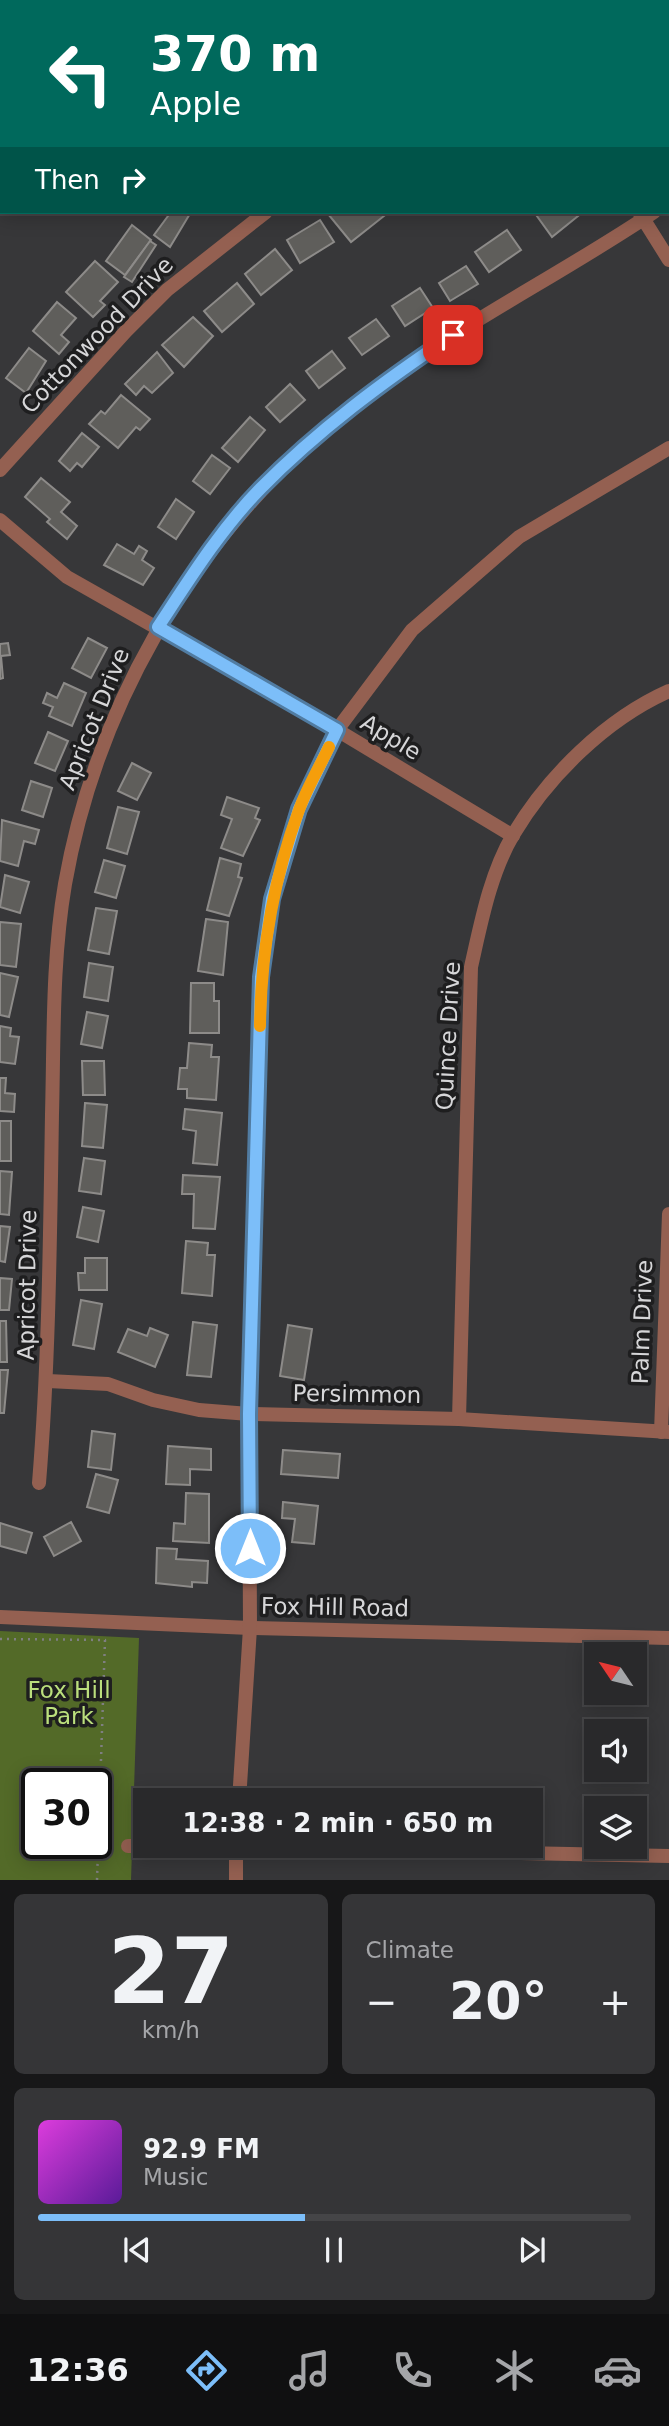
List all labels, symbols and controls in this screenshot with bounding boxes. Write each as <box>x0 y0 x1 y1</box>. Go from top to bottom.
text: 370 m <box>150 26 320 83</box>
icon: left <box>35 28 126 119</box>
text: Apple <box>150 85 241 123</box>
icon: right <box>114 161 152 199</box>
text: Then <box>35 165 100 195</box>
street label: Cottonwood Drive <box>16 252 178 418</box>
pin <box>423 305 483 365</box>
icon: arrive <box>434 316 472 354</box>
street label: Apricot Drive <box>54 644 134 794</box>
street label: Apple <box>356 709 426 765</box>
street label: Quince Drive <box>431 961 465 1111</box>
street label: Apricot Drive <box>13 1210 41 1360</box>
street label: Palm Drive <box>627 1259 657 1385</box>
street label: Persimmon <box>293 1380 421 1408</box>
position arrow <box>213 1511 287 1585</box>
street label: Fox Hill Road <box>261 1593 409 1621</box>
north arrow <box>584 1642 648 1704</box>
map controls <box>584 1642 647 1859</box>
park label: Fox Hill Park <box>27 1677 111 1729</box>
button: sound <box>584 1719 647 1782</box>
speed limit sign: 30 <box>21 1768 112 1859</box>
button: layers <box>584 1796 647 1859</box>
text: 12:38 · 2 min · 650 m <box>183 1808 493 1838</box>
text: 27 <box>107 1919 234 2024</box>
text: Climate <box>366 1937 454 1963</box>
text: 20° <box>449 1971 547 2031</box>
text: − <box>366 1980 397 2024</box>
text: + <box>599 1980 631 2024</box>
text: km/h <box>142 2017 200 2043</box>
text: 92.9 FM <box>143 2134 260 2164</box>
text: Music <box>143 2164 208 2190</box>
icon: previous <box>118 2231 156 2269</box>
icon: pause <box>315 2231 353 2269</box>
icon: next <box>513 2231 551 2269</box>
icon: directions <box>182 2346 231 2395</box>
icon: music <box>285 2346 334 2395</box>
icon: phone <box>388 2346 437 2395</box>
icon: climate <box>490 2346 539 2395</box>
icon: car <box>593 2346 642 2395</box>
text: 12:36 <box>27 2351 129 2389</box>

